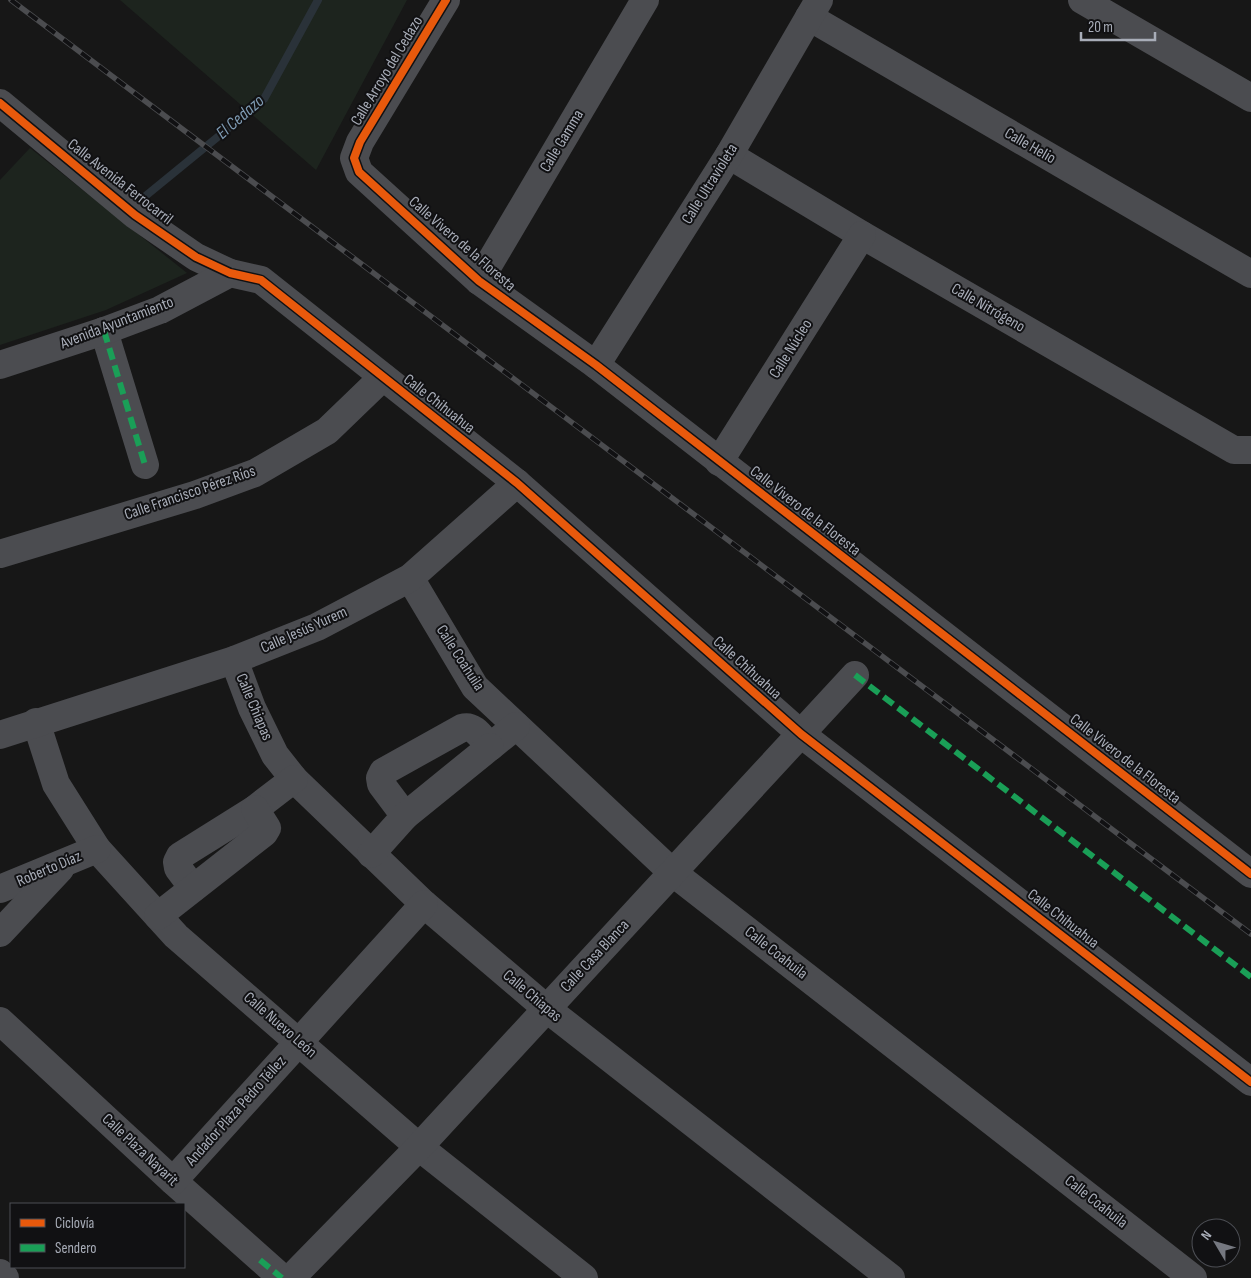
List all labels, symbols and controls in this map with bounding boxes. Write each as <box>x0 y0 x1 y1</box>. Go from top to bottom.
scale bar <box>1081 10 1155 42</box>
street label: Calle Arroyo del Cedazo <box>347 13 427 129</box>
text: 20 m <box>1088 18 1113 37</box>
water label: El Cedazo <box>212 90 269 144</box>
street label: Calle Gamma <box>536 106 588 176</box>
street label: Calle Helio <box>1001 124 1059 168</box>
street label: Calle Avenida Ferrocarril <box>64 135 176 229</box>
street label: Calle Ultravioleta <box>678 140 742 228</box>
street label: Calle Vivero de la Floresta <box>405 192 519 296</box>
street label: Calle Nitrógeno <box>948 279 1028 337</box>
street label: Avenida Ayuntamiento <box>57 293 176 354</box>
street label: Calle Núcleo <box>765 316 817 382</box>
street label: Calle Chihuahua <box>399 370 479 438</box>
street label: Calle Francisco Pérez Ríos <box>122 462 258 524</box>
street label: Calle Vivero de la Floresta <box>746 462 864 560</box>
street label: Calle Jesús Yurem <box>258 602 350 658</box>
street label: Calle Coahuila <box>432 622 488 694</box>
street label: Calle Chihuahua <box>709 632 785 704</box>
street label: Calle Chiapas <box>231 671 277 744</box>
street label: Calle Vivero de la Floresta <box>1066 710 1184 808</box>
street label: Roberto Díaz <box>14 847 84 891</box>
street label: Calle Chihuahua <box>1023 885 1103 953</box>
street label: Calle Casa Blanca <box>557 916 633 996</box>
street label: Calle Coahuila <box>741 923 811 983</box>
street label: Calle Chiapas <box>499 966 565 1026</box>
street label: Calle Nuevo León <box>240 988 320 1062</box>
street label: Andador Plaza Pedro Téllez <box>181 1052 290 1170</box>
street label: Calle Plaza Nayarit <box>98 1110 182 1190</box>
street label: Calle Coahuila <box>1061 1172 1131 1232</box>
legend <box>10 1203 185 1268</box>
text: Ciclovía <box>55 1214 95 1233</box>
north arrow <box>1191 1218 1241 1268</box>
text: N <box>1197 1227 1215 1243</box>
text: Sendero <box>55 1239 96 1258</box>

